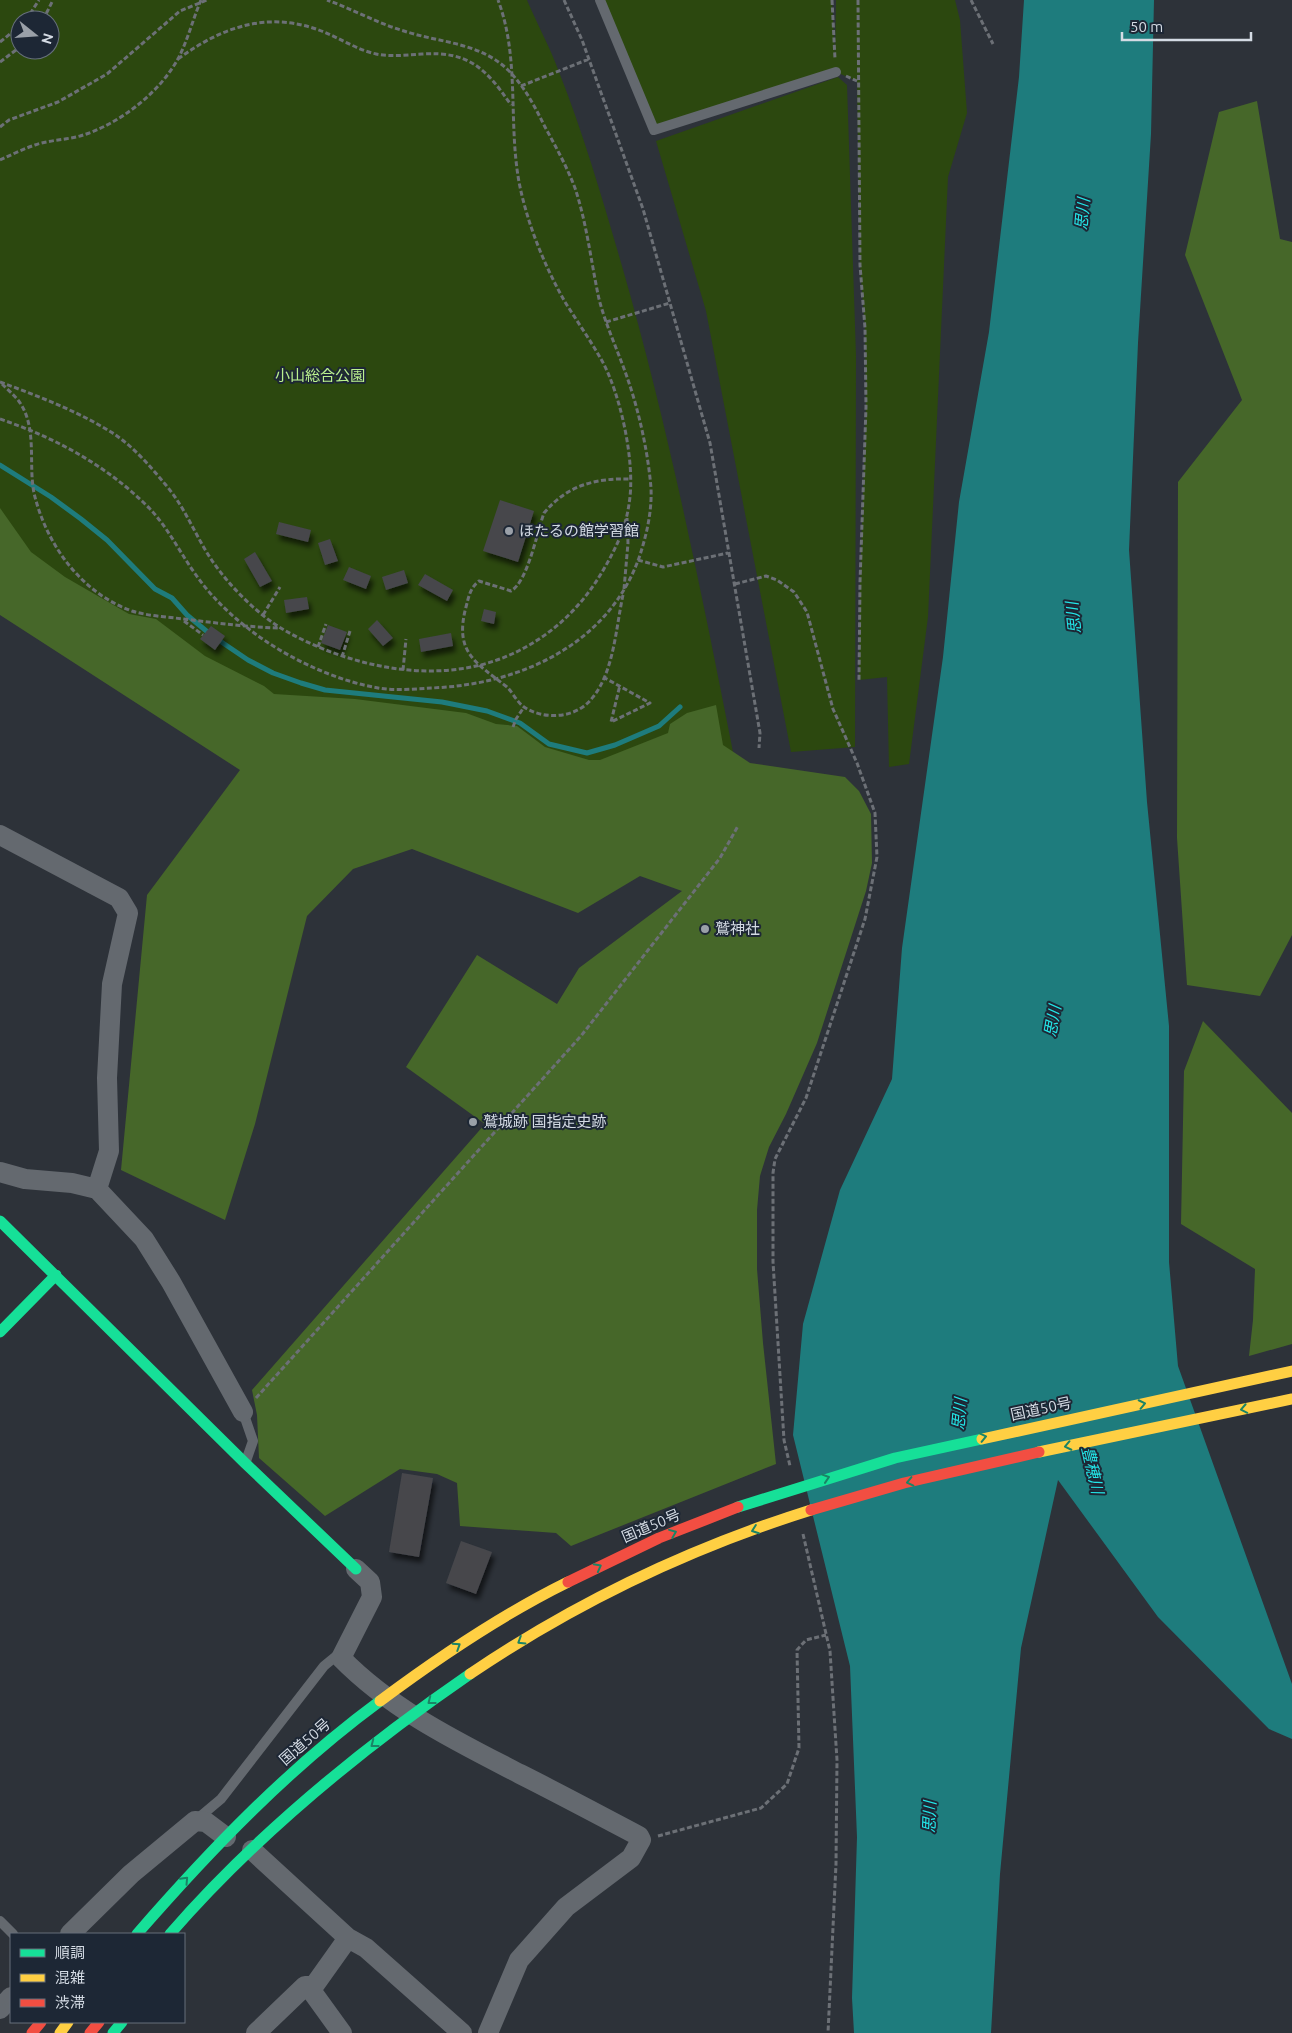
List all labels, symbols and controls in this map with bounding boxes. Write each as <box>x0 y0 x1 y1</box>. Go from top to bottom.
north arrow <box>10 10 60 60</box>
scale bar <box>1122 10 1251 42</box>
text: 50 m <box>1130 18 1163 35</box>
text: N <box>38 31 57 46</box>
water label: 思川 <box>1072 195 1093 231</box>
park label: 小山総合公園 <box>275 367 365 384</box>
place label: ほたるの館学習館 <box>519 522 639 539</box>
marker: ほたるの館学習館 <box>503 525 515 537</box>
water label: 思川 <box>1062 599 1084 635</box>
place label: 鷲神社 <box>715 920 760 937</box>
marker: 鷲神社 <box>699 923 711 935</box>
water label: 思川 <box>1040 1002 1064 1038</box>
place label: 鷲城跡 国指定史跡 <box>483 1113 606 1130</box>
marker: 鷲城跡 国指定史跡 <box>467 1116 479 1128</box>
street label: 国道50号 <box>1009 1394 1073 1423</box>
water label: 思川 <box>949 1395 970 1431</box>
one-way arrow <box>1138 1399 1147 1409</box>
one-way arrow <box>1240 1404 1249 1414</box>
one-way arrow <box>979 1433 988 1443</box>
one-way arrow <box>1064 1440 1073 1451</box>
water label: 豊穂川 <box>1079 1445 1108 1497</box>
one-way arrow <box>821 1473 829 1483</box>
one-way arrow <box>905 1476 914 1487</box>
street label: 国道50号 <box>619 1506 683 1545</box>
one-way arrow <box>751 1524 759 1534</box>
one-way arrow <box>668 1529 677 1539</box>
one-way arrow <box>593 1563 602 1573</box>
one-way arrow <box>517 1635 526 1645</box>
one-way arrow <box>451 1643 460 1652</box>
one-way arrow <box>428 1695 437 1703</box>
street label: 国道50号 <box>276 1715 334 1768</box>
one-way arrow <box>371 1739 380 1747</box>
water label: 思川 <box>919 1799 939 1833</box>
one-way arrow <box>180 1876 189 1885</box>
legend <box>10 1933 185 2023</box>
text: 順調 <box>55 1944 85 1961</box>
text: 混雑 <box>55 1969 85 1986</box>
text: 渋滞 <box>55 1994 85 2011</box>

